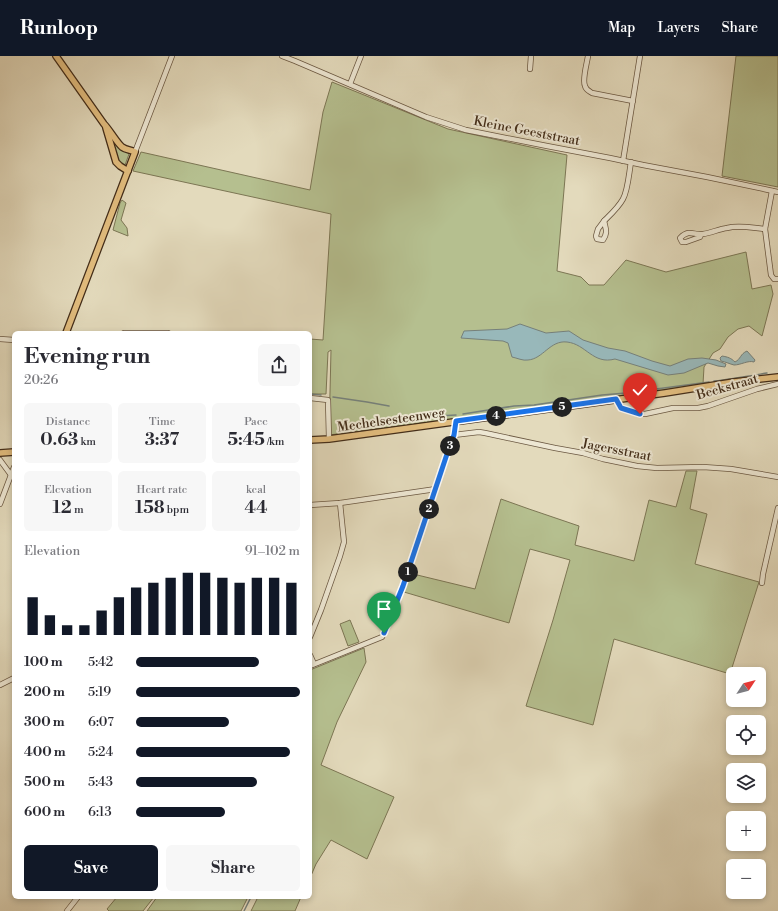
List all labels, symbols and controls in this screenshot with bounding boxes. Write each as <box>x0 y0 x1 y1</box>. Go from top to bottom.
text: Runloop <box>20 16 98 40</box>
text: Map <box>608 19 635 37</box>
text: Layers <box>657 19 700 37</box>
text: Share <box>722 19 758 37</box>
street label: Kleine Geeststraat <box>472 113 582 149</box>
text: Evening run <box>24 343 150 370</box>
button: share <box>258 344 300 386</box>
street label: Beekstraat <box>694 370 760 404</box>
text: 20:26 <box>24 372 58 388</box>
pin <box>623 373 657 414</box>
icon: check <box>629 379 651 401</box>
pin: 5 <box>552 397 572 417</box>
text: 5 <box>559 400 565 414</box>
street label: Mechelsesteenweg <box>336 404 446 435</box>
pin: 4 <box>486 406 506 426</box>
text: 4 <box>492 409 500 423</box>
text: Distance <box>46 415 90 429</box>
text: Time <box>149 415 175 429</box>
text: Pace <box>244 415 268 429</box>
text: 0.63 <box>40 429 78 451</box>
text: 3:37 <box>145 429 179 451</box>
text: 5:45 <box>228 429 265 451</box>
text: km <box>78 435 96 449</box>
text: /km <box>265 435 284 449</box>
street label: Jagersstraat <box>580 435 653 465</box>
pin: 3 <box>440 436 460 456</box>
text: 3 <box>447 439 453 453</box>
text: Elevation <box>44 483 92 497</box>
text: Heart rate <box>137 483 187 497</box>
text: kcal <box>246 483 266 497</box>
text: 12 <box>52 497 72 519</box>
text: 158 <box>135 497 165 519</box>
text: 44 <box>244 497 268 519</box>
pin: 2 <box>419 499 439 519</box>
text: 2 <box>426 502 432 516</box>
text: m <box>72 503 84 517</box>
text: bpm <box>165 503 189 517</box>
text: Elevation <box>24 543 80 559</box>
text: 91–102 m <box>245 543 300 559</box>
pin: 1 <box>398 562 418 582</box>
text: 1 <box>405 565 411 579</box>
pin <box>367 592 401 633</box>
icon: arrive <box>373 598 395 620</box>
text: 100 m <box>24 654 63 670</box>
text: 5:42 <box>88 654 113 670</box>
north arrow <box>726 667 766 707</box>
map controls <box>726 667 766 899</box>
text: 200 m <box>24 684 65 700</box>
text: 5:19 <box>88 684 111 700</box>
text: 300 m <box>24 714 65 730</box>
text: 6:07 <box>88 714 114 730</box>
button: locate <box>726 715 766 755</box>
text: 400 m <box>24 744 66 760</box>
text: 5:24 <box>88 744 113 760</box>
button: layers <box>726 763 766 803</box>
text: 500 m <box>24 774 65 790</box>
text: 5:43 <box>88 774 113 790</box>
text: 600 m <box>24 804 65 820</box>
text: 6:13 <box>88 804 112 820</box>
button: + <box>726 811 766 851</box>
button: Save <box>24 845 158 891</box>
button: Share <box>166 845 300 891</box>
button: − <box>726 859 766 899</box>

